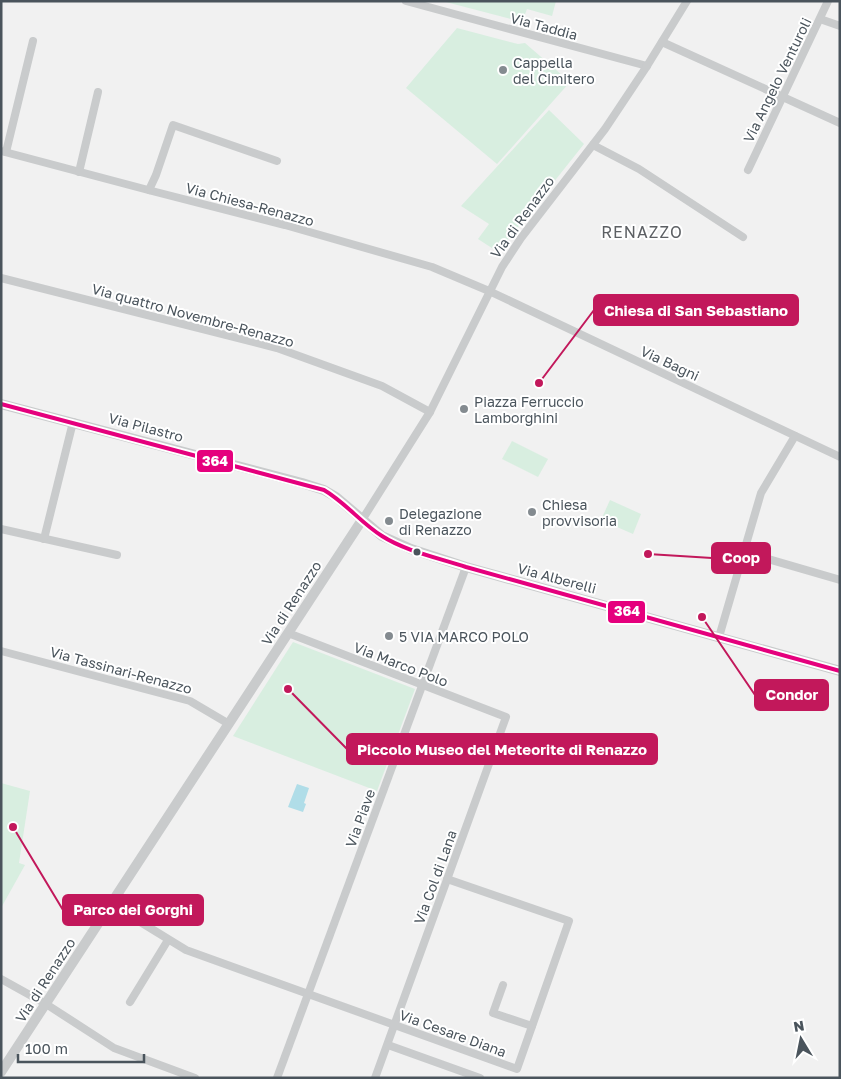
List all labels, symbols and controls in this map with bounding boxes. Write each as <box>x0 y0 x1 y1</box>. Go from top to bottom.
street label: Via Taddia <box>509 9 579 43</box>
street label: Via Angelo Venturoli <box>739 15 815 145</box>
place label: Cappella del Cimitero <box>513 54 595 87</box>
marker: Cappella del Cimitero <box>497 64 509 76</box>
street label: Via di Renazzo <box>487 173 557 261</box>
street label: Via Chiesa-Renazzo <box>184 179 316 229</box>
district label: RENAZZO <box>601 222 683 242</box>
street label: Via quattro Novembre-Renazzo <box>90 280 296 350</box>
callout: Chiesa di San Sebastiano <box>594 295 798 325</box>
text: Chiesa di San Sebastiano <box>604 301 788 319</box>
street label: Via Bagni <box>638 342 702 384</box>
place label: Piazza Ferruccio Lamborghini <box>474 393 584 426</box>
marker: Piazza Ferruccio Lamborghini <box>458 403 470 415</box>
street label: Via Pilastro <box>107 409 185 445</box>
line badge: 364 <box>196 449 234 473</box>
text: 364 <box>202 452 228 469</box>
place label: Chiesa provvisoria <box>542 496 617 529</box>
place label: Delegazione di Renazzo <box>399 505 482 538</box>
marker: Chiesa provvisoria <box>526 506 538 518</box>
marker: Delegazione di Renazzo <box>383 515 395 527</box>
callout: Coop <box>712 543 770 573</box>
unlabelled marker <box>412 547 422 557</box>
text: Coop <box>722 548 760 566</box>
street label: Via di Renazzo <box>257 558 325 648</box>
street label: Via Alberelli <box>516 559 598 597</box>
line badge: 364 <box>607 600 646 624</box>
text: 364 <box>614 602 640 619</box>
place label: 5 VIA MARCO POLO <box>399 628 529 645</box>
marker: 5 VIA MARCO POLO <box>383 630 395 642</box>
street label: Via Marco Polo <box>352 638 450 690</box>
street label: Via Tassinari-Renazzo <box>48 643 194 697</box>
callout: Condor <box>755 680 828 710</box>
text: Condor <box>766 685 819 703</box>
callout: Piccolo Museo del Meteorite di Renazzo <box>347 734 657 764</box>
text: Piccolo Museo del Meteorite di Renazzo <box>357 740 647 758</box>
street label: Via Piave <box>342 787 378 849</box>
street label: Via Col di Lana <box>410 828 460 926</box>
callout: Parco dei Gorghi <box>63 895 203 925</box>
text: Parco dei Gorghi <box>73 900 193 918</box>
street label: Via di Renazzo <box>11 935 79 1025</box>
street label: Via Cesare Diana <box>397 1006 509 1060</box>
north arrow <box>776 1014 826 1064</box>
text: N <box>792 1016 805 1035</box>
scale bar <box>18 1032 144 1064</box>
text: 100 m <box>25 1039 68 1057</box>

